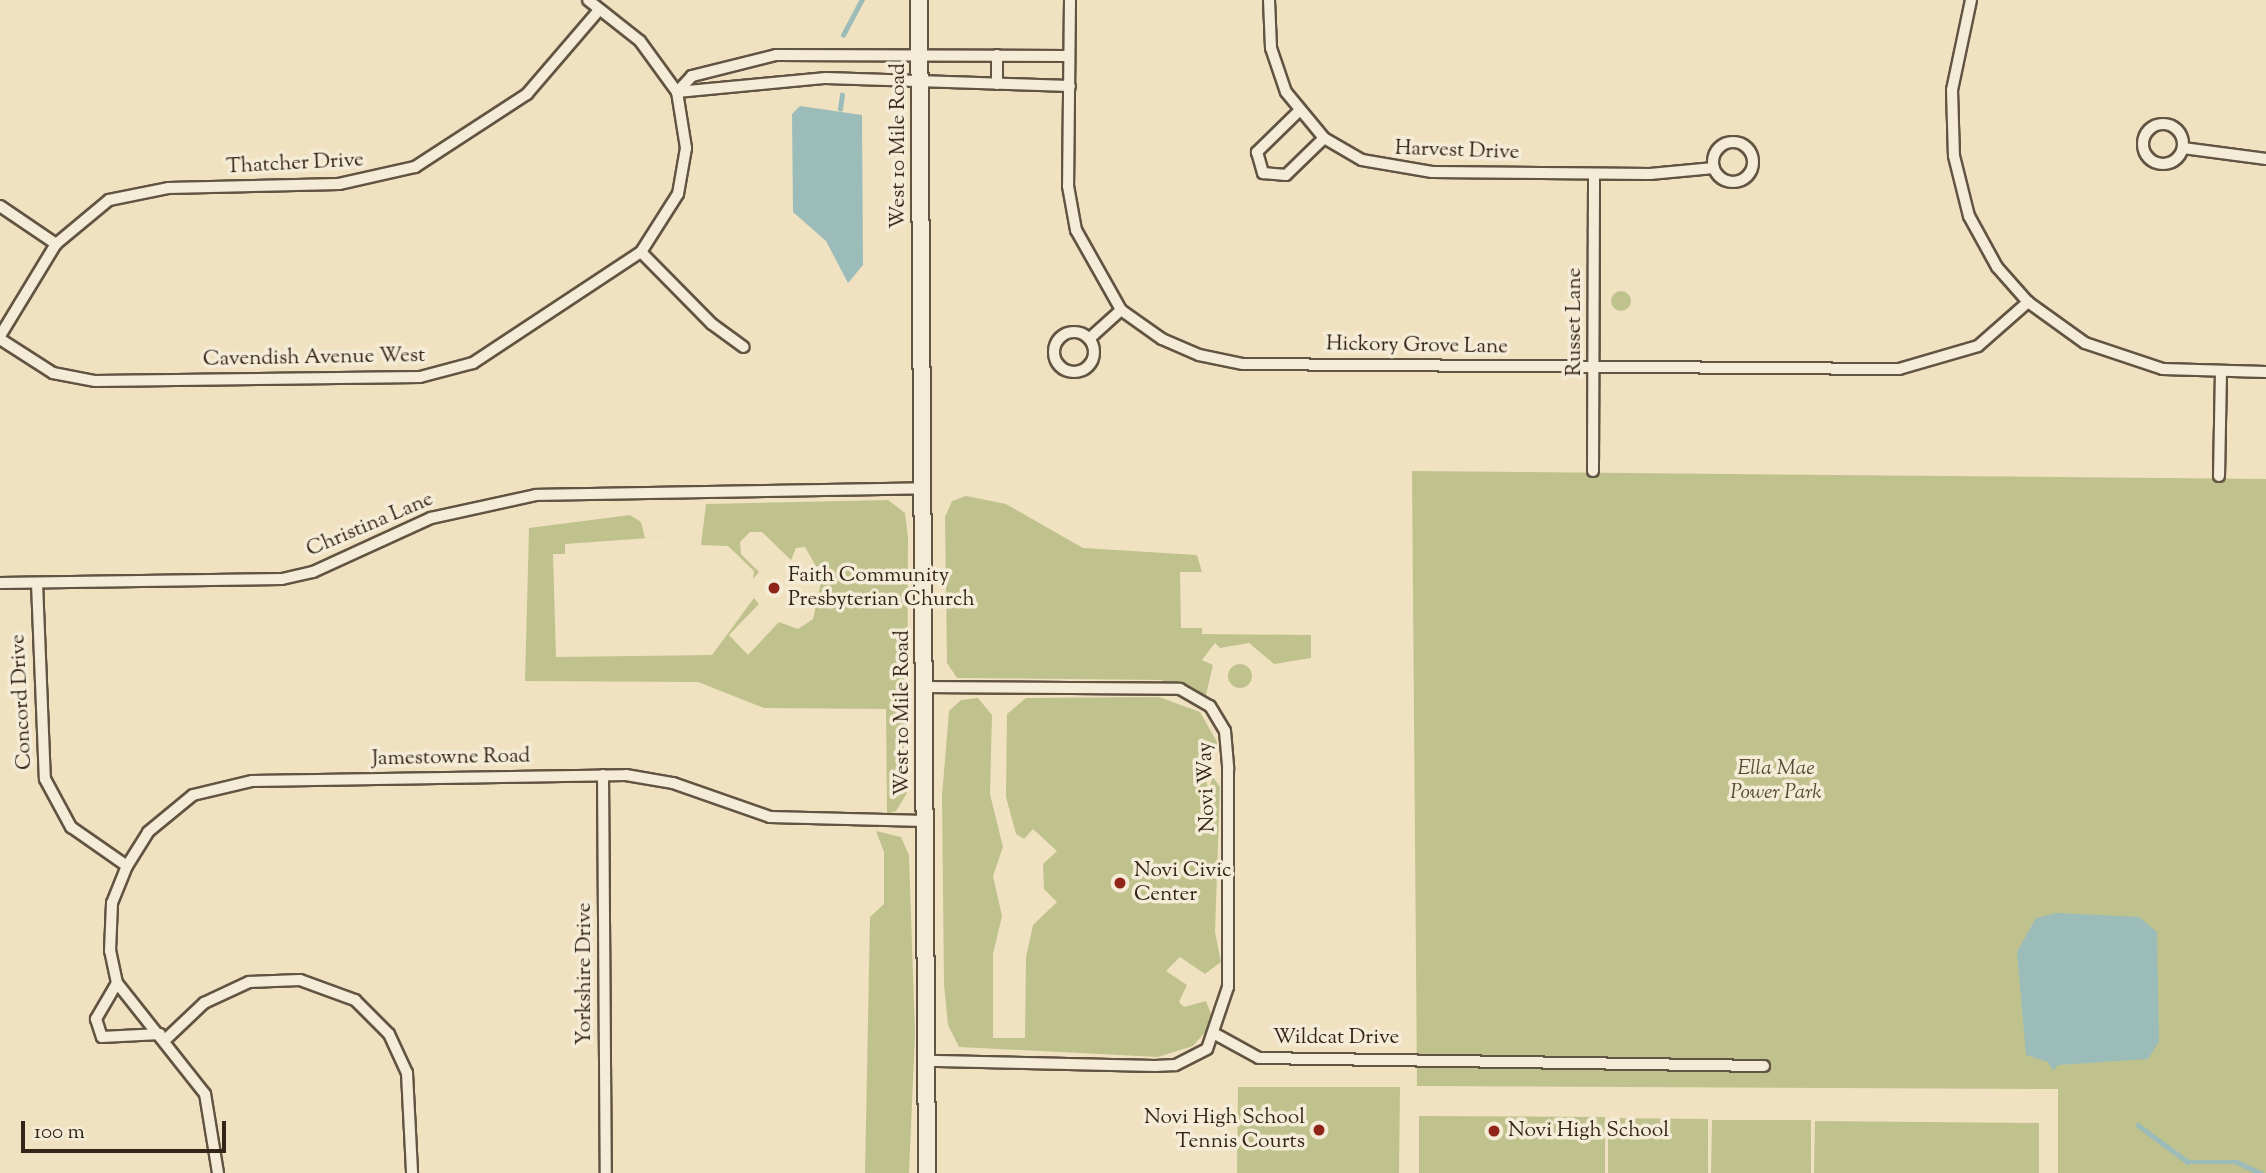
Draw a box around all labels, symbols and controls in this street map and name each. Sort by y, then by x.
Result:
street label: West 10 Mile Road [886,63,912,229]
street label: Harvest Drive [1394,136,1520,166]
street label: Thatcher Drive [225,148,365,180]
street label: Russet Lane [1562,268,1588,376]
street label: Hickory Grove Lane [1326,332,1508,360]
street label: Cavendish Avenue West [203,343,425,373]
street label: Christina Lane [303,487,437,563]
place label: Faith Community Presbyterian Church [788,563,975,613]
marker: Faith Community Presbyterian Church [766,580,782,596]
street label: West 10 Mile Road [890,630,916,796]
street label: Concord Drive [6,634,38,770]
street label: Novi Way [1193,741,1221,833]
street label: Jamestowne Road [372,744,530,772]
park label: Ella Mae Power Park [1730,756,1822,806]
place label: Novi Civic Center [1134,858,1232,908]
marker: Novi Civic Center [1112,875,1128,891]
street label: Yorkshire Drive [572,903,598,1045]
street label: Wildcat Drive [1273,1025,1399,1051]
place label: Novi High School Tennis Courts [1144,1105,1305,1155]
scale bar [24,1106,229,1150]
text: 100 m [34,1118,85,1148]
place label: Novi High School [1508,1118,1669,1144]
marker: Novi High School Tennis Courts [1311,1122,1327,1138]
marker: Novi High School [1486,1123,1502,1139]

